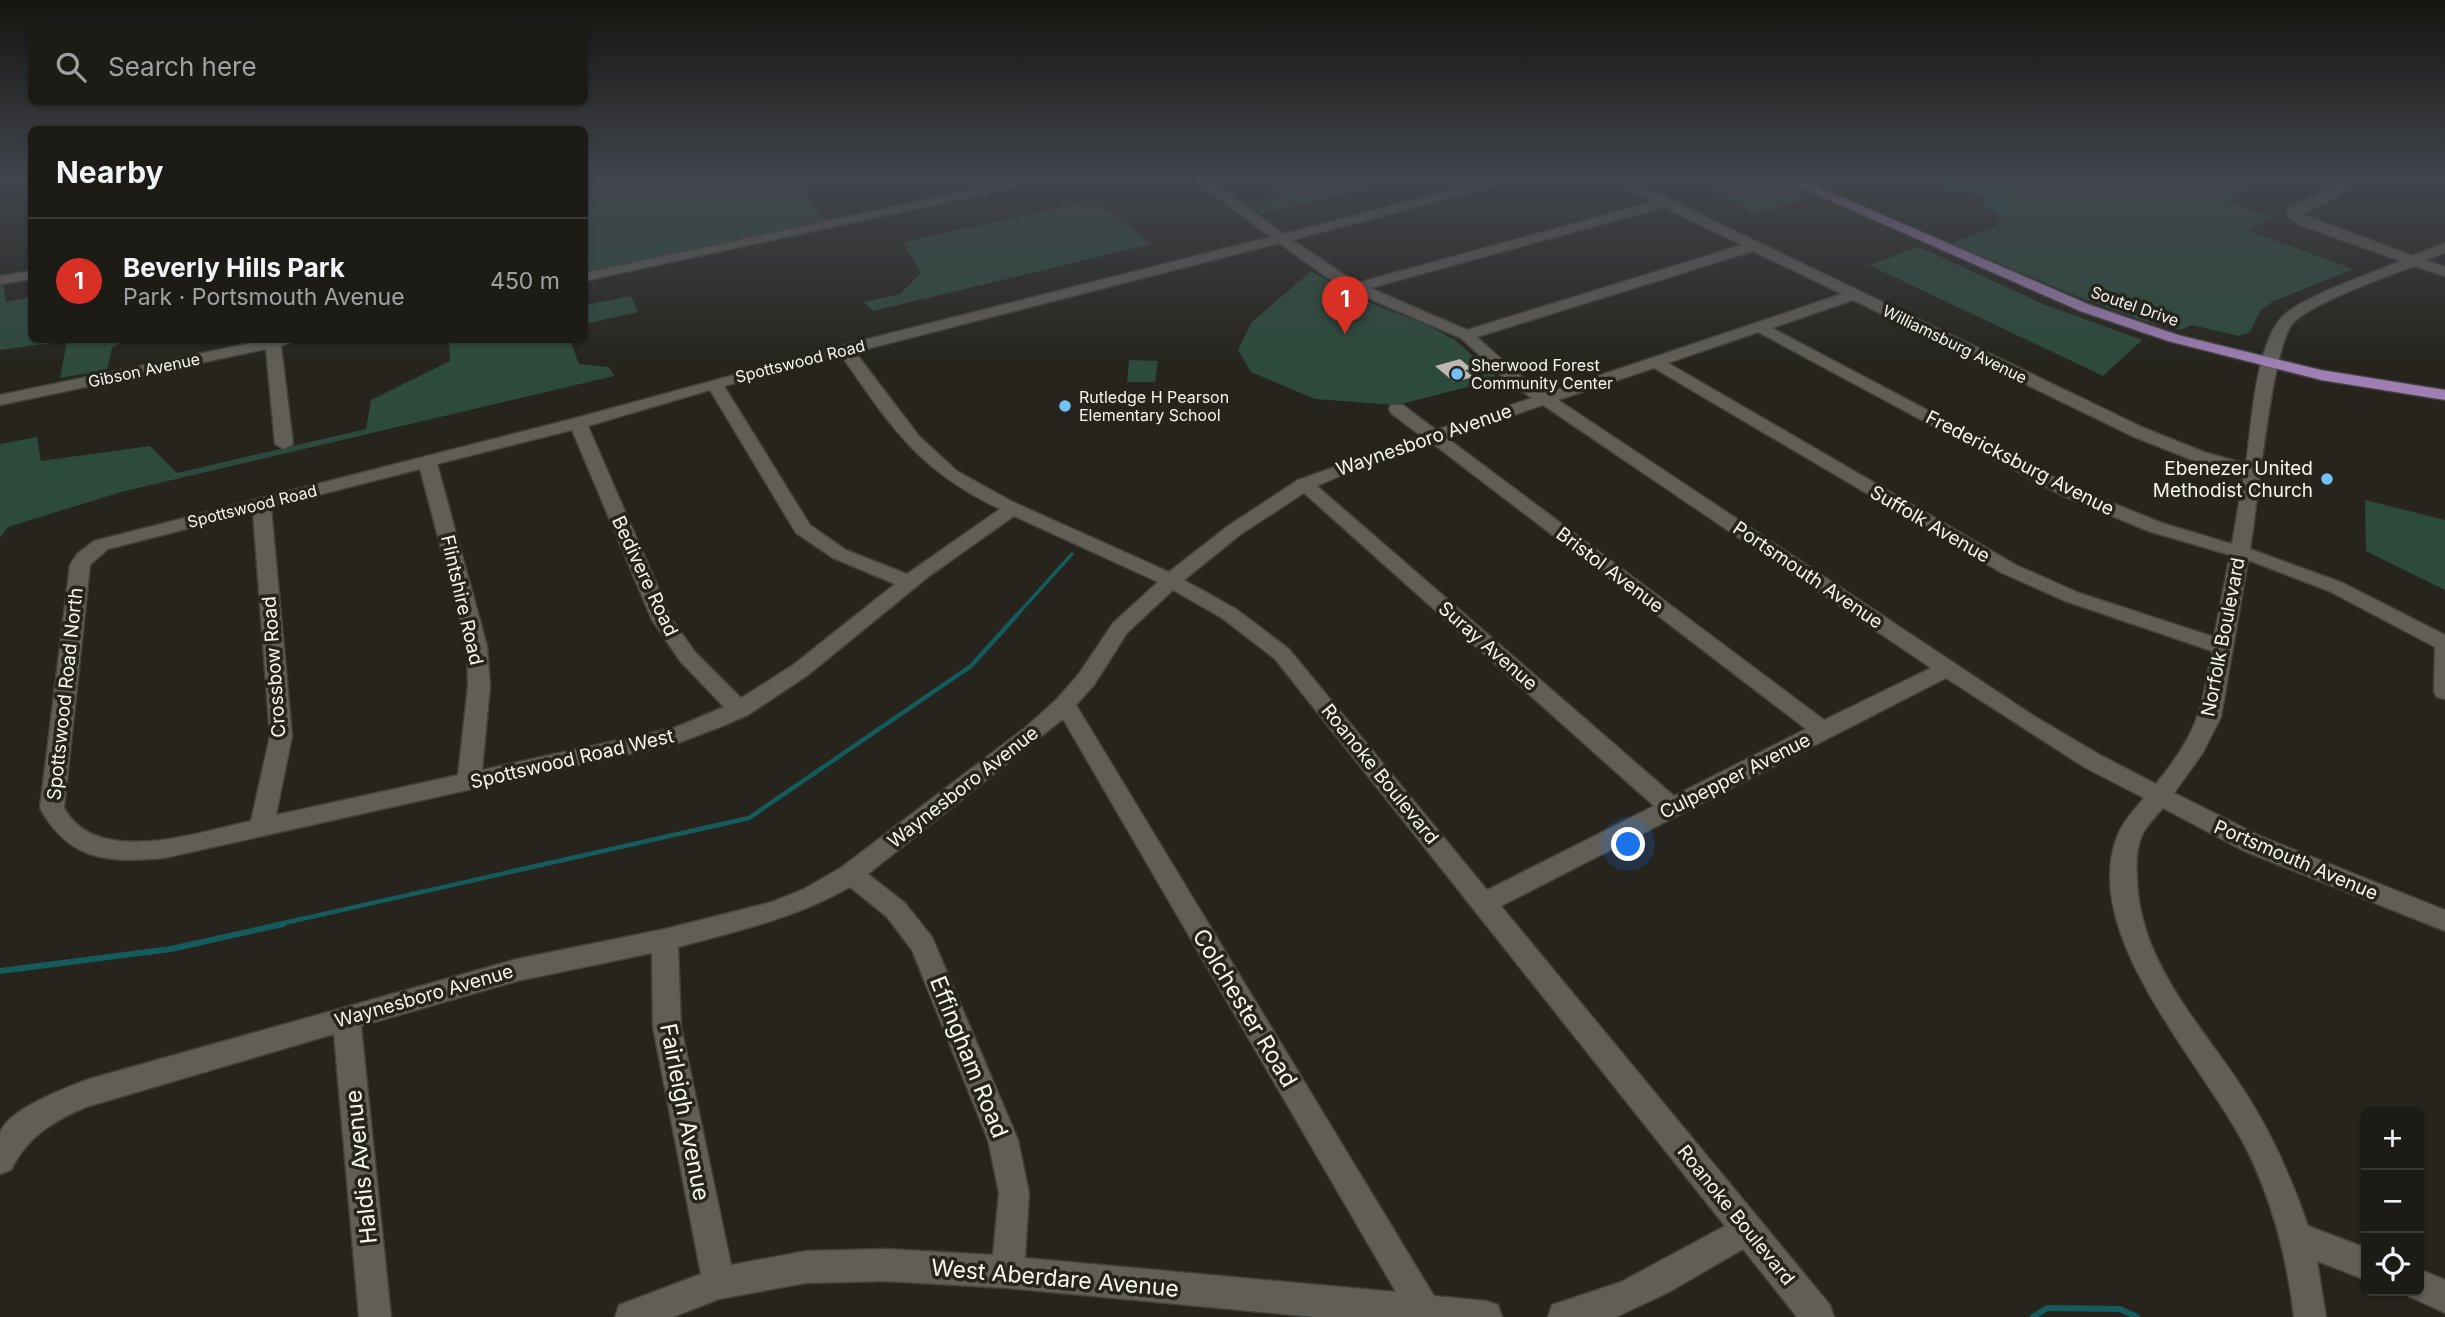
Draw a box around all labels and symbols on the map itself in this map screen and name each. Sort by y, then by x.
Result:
pin: 1 [1322,276,1368,334]
street label: Soutel Drive [2088,282,2182,330]
street label: Williamsburg Avenue [1879,300,2031,388]
street label: Spottswood Road [733,335,867,387]
street label: Gibson Avenue [86,348,202,392]
place label: Sherwood Forest Community Center [1471,355,1613,393]
marker: Sherwood Forest Community Center [1449,366,1465,382]
place label: Rutledge H Pearson Elementary School [1079,387,1229,425]
marker: Rutledge H Pearson Elementary School [1057,398,1073,414]
street label: Waynesboro Avenue [1333,399,1515,481]
street label: Fredericksburg Avenue [1922,406,2118,520]
place label: Ebenezer United Methodist Church [2153,457,2313,502]
marker: Ebenezer United Methodist Church [2319,471,2335,487]
street label: Spottswood Road [185,480,319,532]
street label: Suffolk Avenue [1866,480,1994,568]
street label: Bedivere Road [607,512,683,640]
street label: Portsmouth Avenue [1729,516,1887,634]
street label: Bristol Avenue [1552,522,1668,618]
street label: Flintshire Road [436,533,488,667]
street label: Norfolk Boulevard [2196,556,2250,718]
street label: Spottswood Road North [42,586,88,802]
street label: Crossbow Road [258,596,290,738]
street label: Suray Avenue [1434,597,1542,695]
street label: Roanoke Boulevard [1317,699,1443,849]
street label: Waynesboro Avenue [883,721,1043,853]
street label: Spottswood Road West [468,724,676,794]
street label: Culpepper Avenue [1656,728,1814,824]
street label: Portsmouth Avenue [2211,815,2381,905]
your location [1611,827,1645,861]
street label: Colchester Road [1187,924,1303,1092]
street label: Waynesboro Avenue [332,960,516,1032]
street label: Effingham Road [924,972,1014,1142]
street label: Fairleigh Avenue [654,1021,716,1203]
street label: Haldis Avenue [339,1089,383,1245]
street label: Roanoke Boulevard [1673,1140,1799,1290]
street label: West Aberdare Avenue [930,1253,1180,1303]

